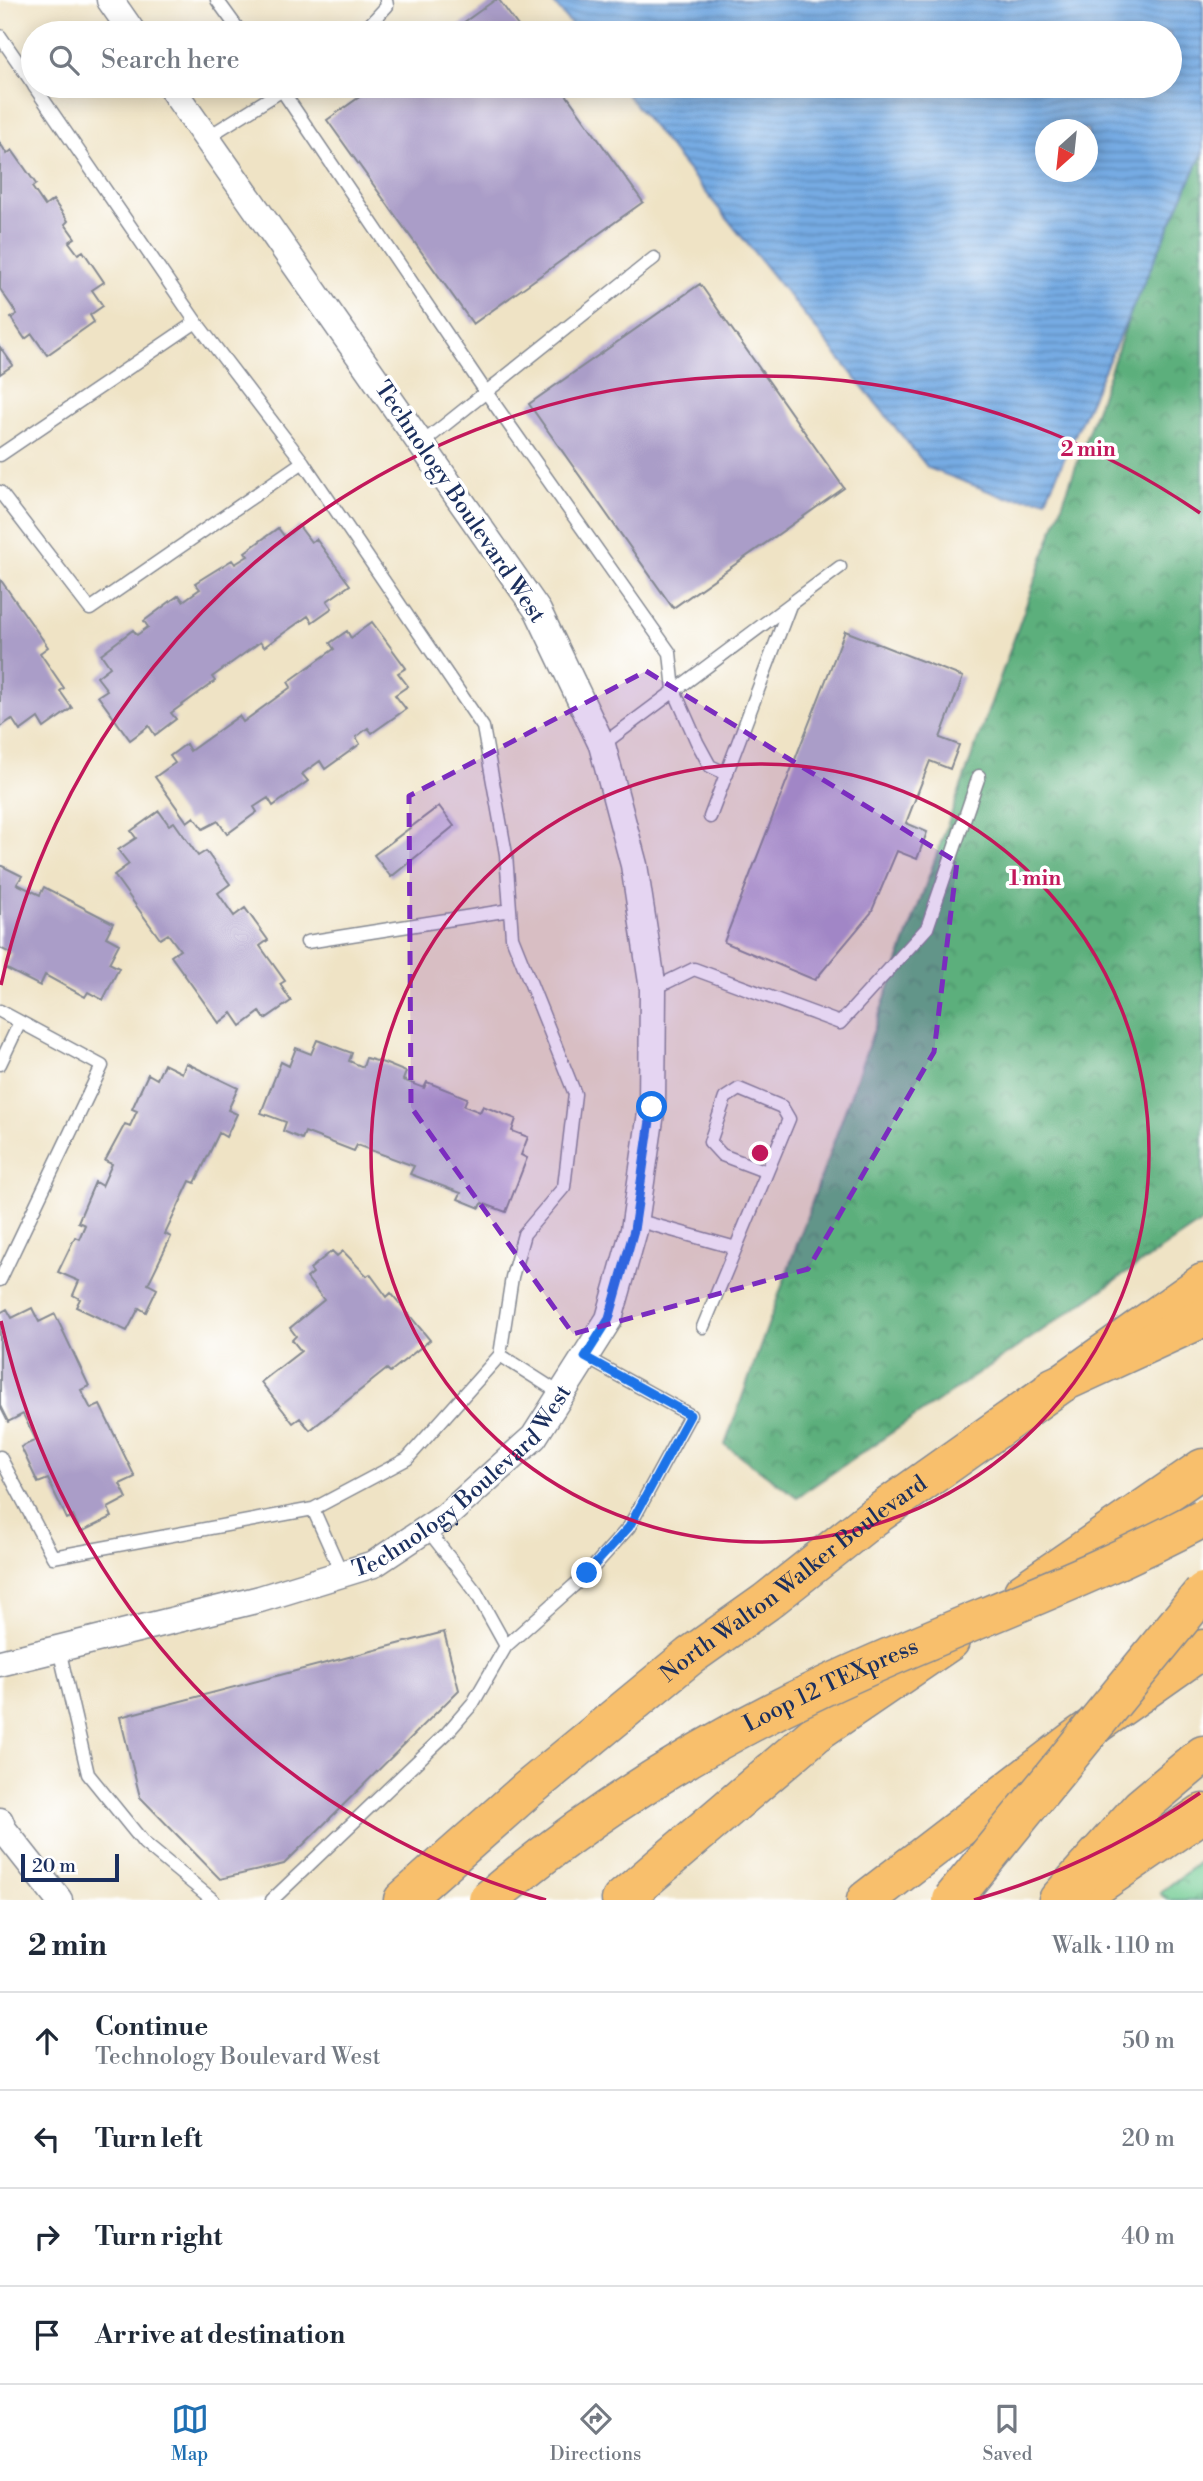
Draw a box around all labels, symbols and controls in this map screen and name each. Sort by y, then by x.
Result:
search box [21,21,1182,98]
icon: search [45,41,83,79]
text: Search here [101,44,240,76]
north arrow [1035,119,1098,182]
street label: Technology Boulevard West [369,376,551,628]
text: 2 min [1060,437,1116,463]
text: 1 min [1009,866,1061,892]
route start [636,1091,667,1122]
centre of rings [748,1141,772,1165]
street label: Technology Boulevard West [349,1380,578,1584]
street label: North Walton Walker Boulevard [655,1469,932,1689]
route end [571,1557,602,1588]
street label: Loop 12 TEXpress [739,1632,922,1738]
scale bar [21,1851,119,1883]
text: 20 m [32,1854,76,1878]
text: 2 min [28,1927,107,1965]
text: Walk · 110 m [1052,1932,1175,1960]
text: Continue [95,2011,208,2043]
icon: ahead [28,2022,66,2060]
text: 50 m [1122,2027,1175,2055]
text: Technology Boulevard West [95,2043,381,2071]
icon: left [28,2120,66,2158]
text: Turn left [95,2123,203,2155]
text: 20 m [1122,2125,1175,2153]
icon: right [28,2218,66,2256]
text: Turn right [95,2221,223,2253]
text: 40 m [1121,2223,1175,2251]
icon: arrive [28,2316,66,2354]
text: Arrive at destination [95,2319,345,2351]
tab: Map [171,2400,209,2466]
tab: Directions [550,2400,641,2466]
tab: Saved [983,2400,1032,2466]

